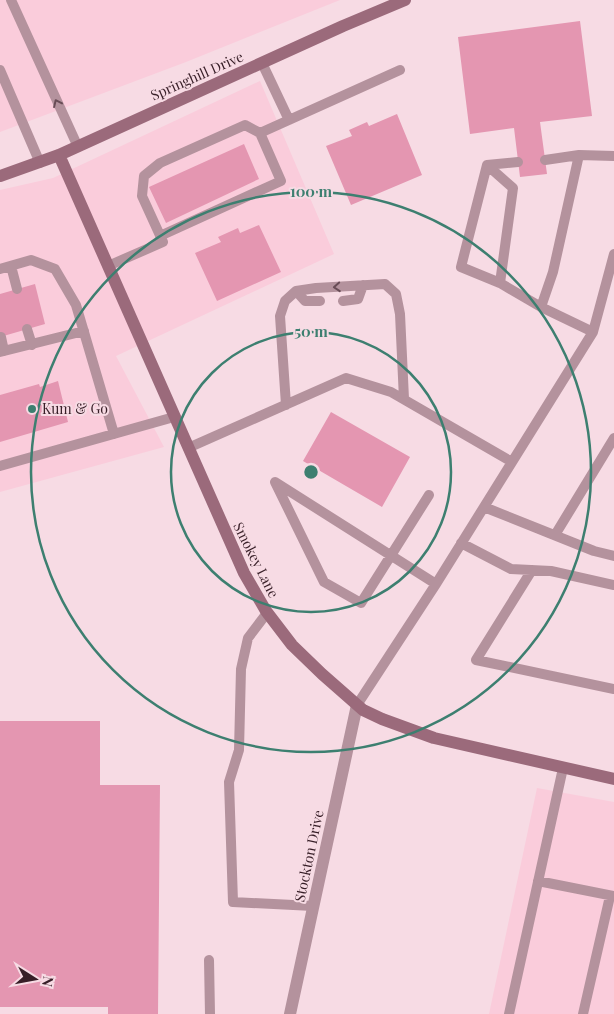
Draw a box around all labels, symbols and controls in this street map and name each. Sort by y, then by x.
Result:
street label: Springhill Drive [147,47,246,105]
one-way arrow [53,99,64,108]
text: 100 m [290,181,333,201]
one-way arrow [332,281,340,292]
text: 50 m [294,321,328,341]
place label: Kum & Go [42,399,108,418]
marker: Kum & Go [26,403,38,415]
centre of rings [302,463,320,481]
street label: Smokey Lane [229,519,284,601]
street label: Stockton Drive [290,808,328,904]
north arrow [10,954,60,1004]
text: N [38,975,59,988]

